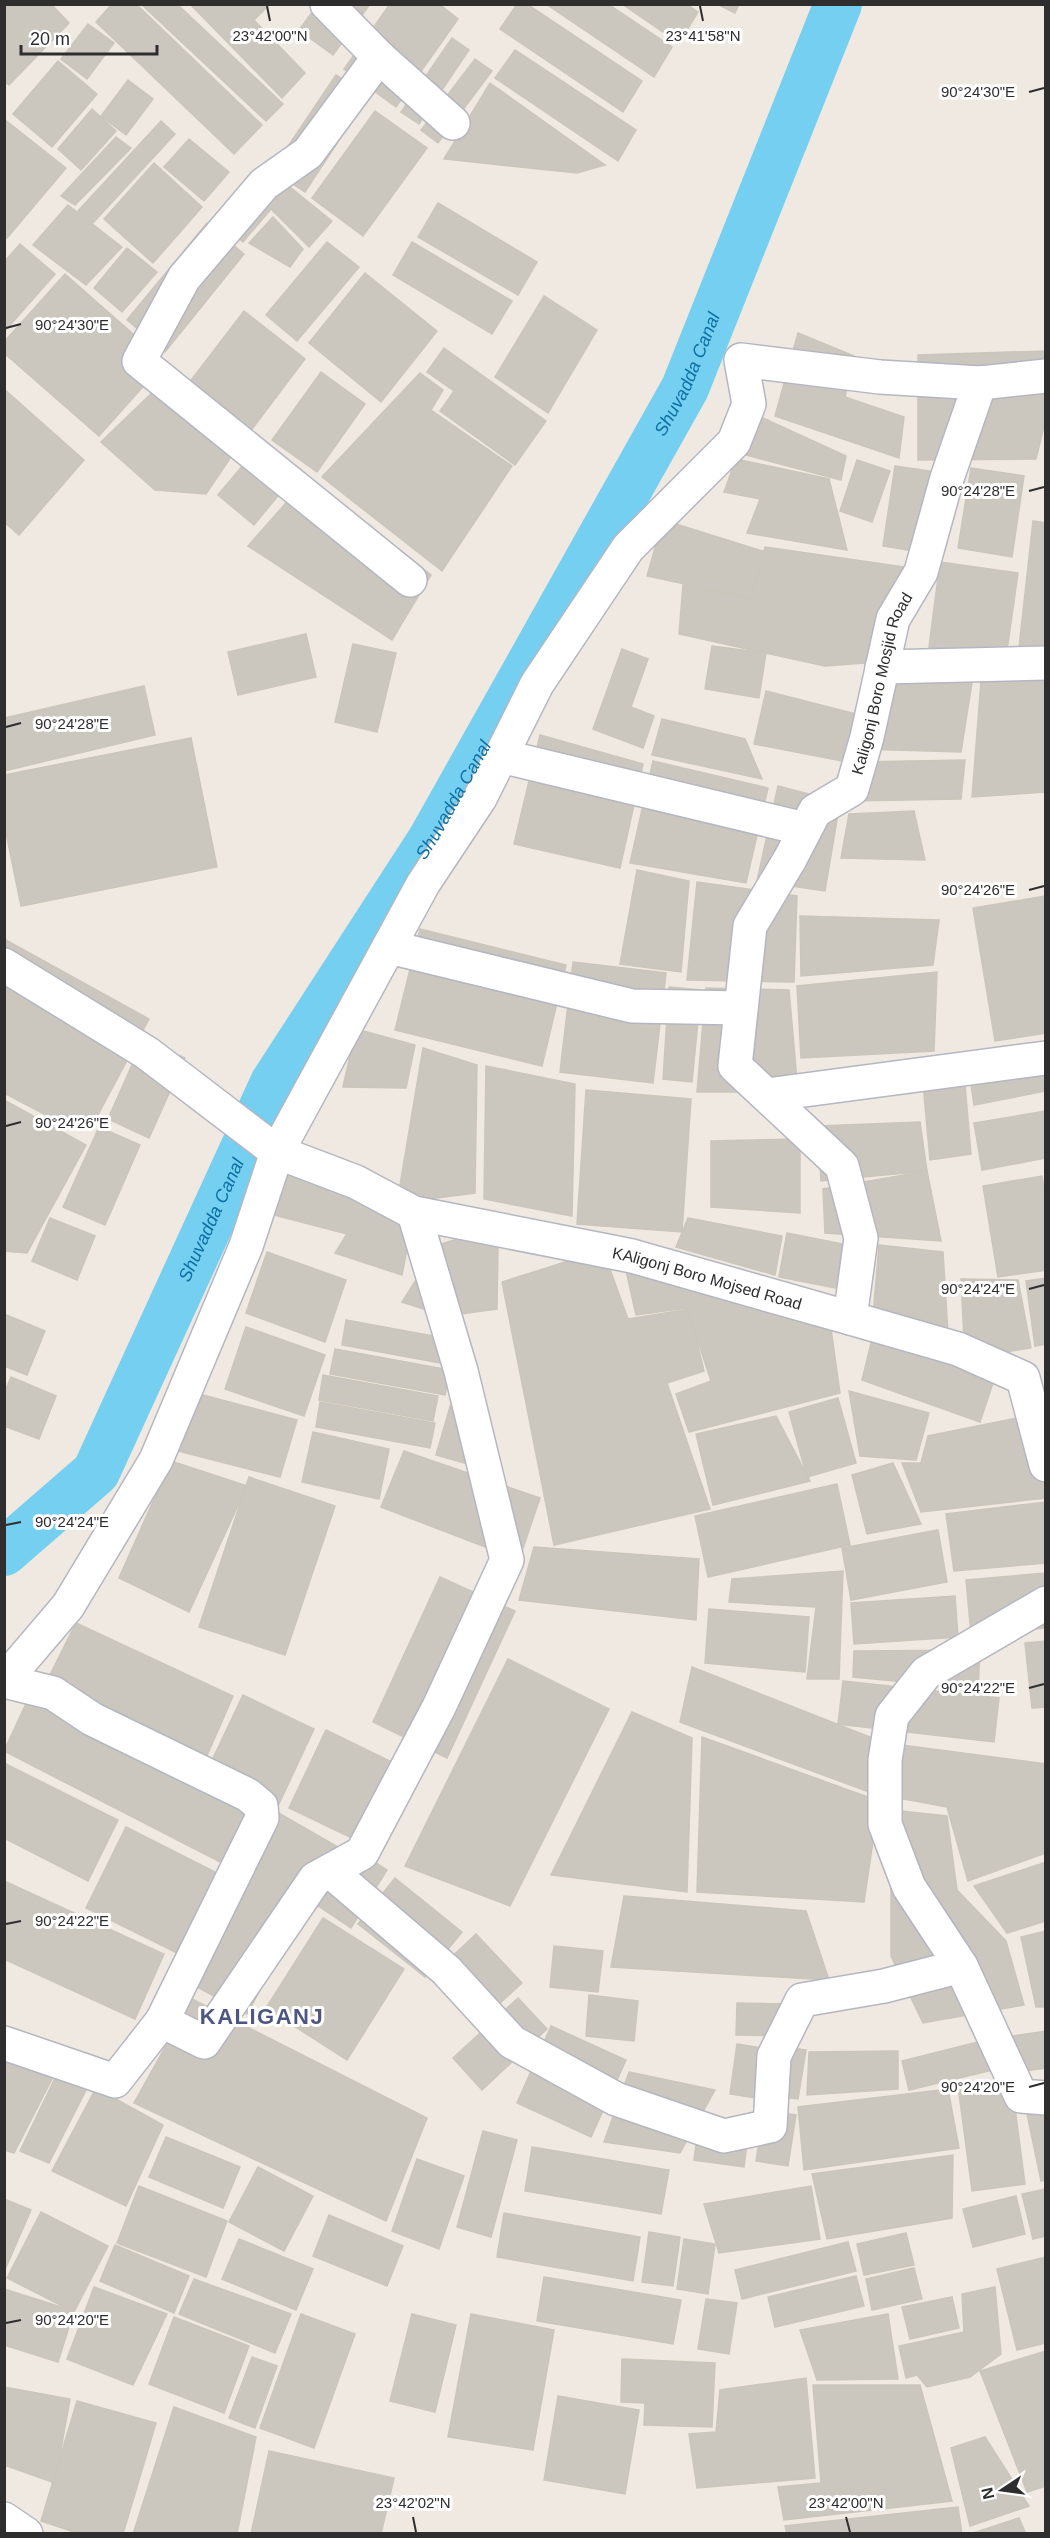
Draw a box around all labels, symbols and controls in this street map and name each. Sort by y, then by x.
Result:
scale bar [21,18,158,56]
text: 23°42'00"N [232,27,308,44]
text: 23°41'58"N [665,27,741,44]
text: 20 m [30,29,70,49]
text: 90°24'30"E [941,83,1015,100]
water label: Shuvadda Canal [650,309,724,439]
text: 90°24'30"E [35,316,109,333]
text: 90°24'28"E [941,482,1015,499]
street label: Kaligonj Boro Mosjid Road [848,589,915,776]
text: 90°24'28"E [35,715,109,732]
water label: Shuvadda Canal [412,736,496,863]
text: 90°24'26"E [941,881,1015,898]
text: 90°24'26"E [35,1114,109,1131]
water label: Shuvadda Canal [174,1154,249,1285]
street label: KAligonj Boro Mojsed Road [611,1244,804,1312]
text: 90°24'24"E [941,1280,1015,1297]
text: 90°24'24"E [35,1513,109,1530]
text: 90°24'22"E [941,1679,1015,1696]
text: 90°24'22"E [35,1912,109,1929]
district label: KALIGANJ [200,2004,324,2029]
text: 90°24'20"E [941,2078,1015,2095]
text: 90°24'20"E [35,2311,109,2328]
north arrow [972,2460,1032,2520]
text: N [978,2486,997,2501]
text: 23°42'02"N [375,2494,451,2511]
text: 23°42'00"N [808,2494,884,2511]

